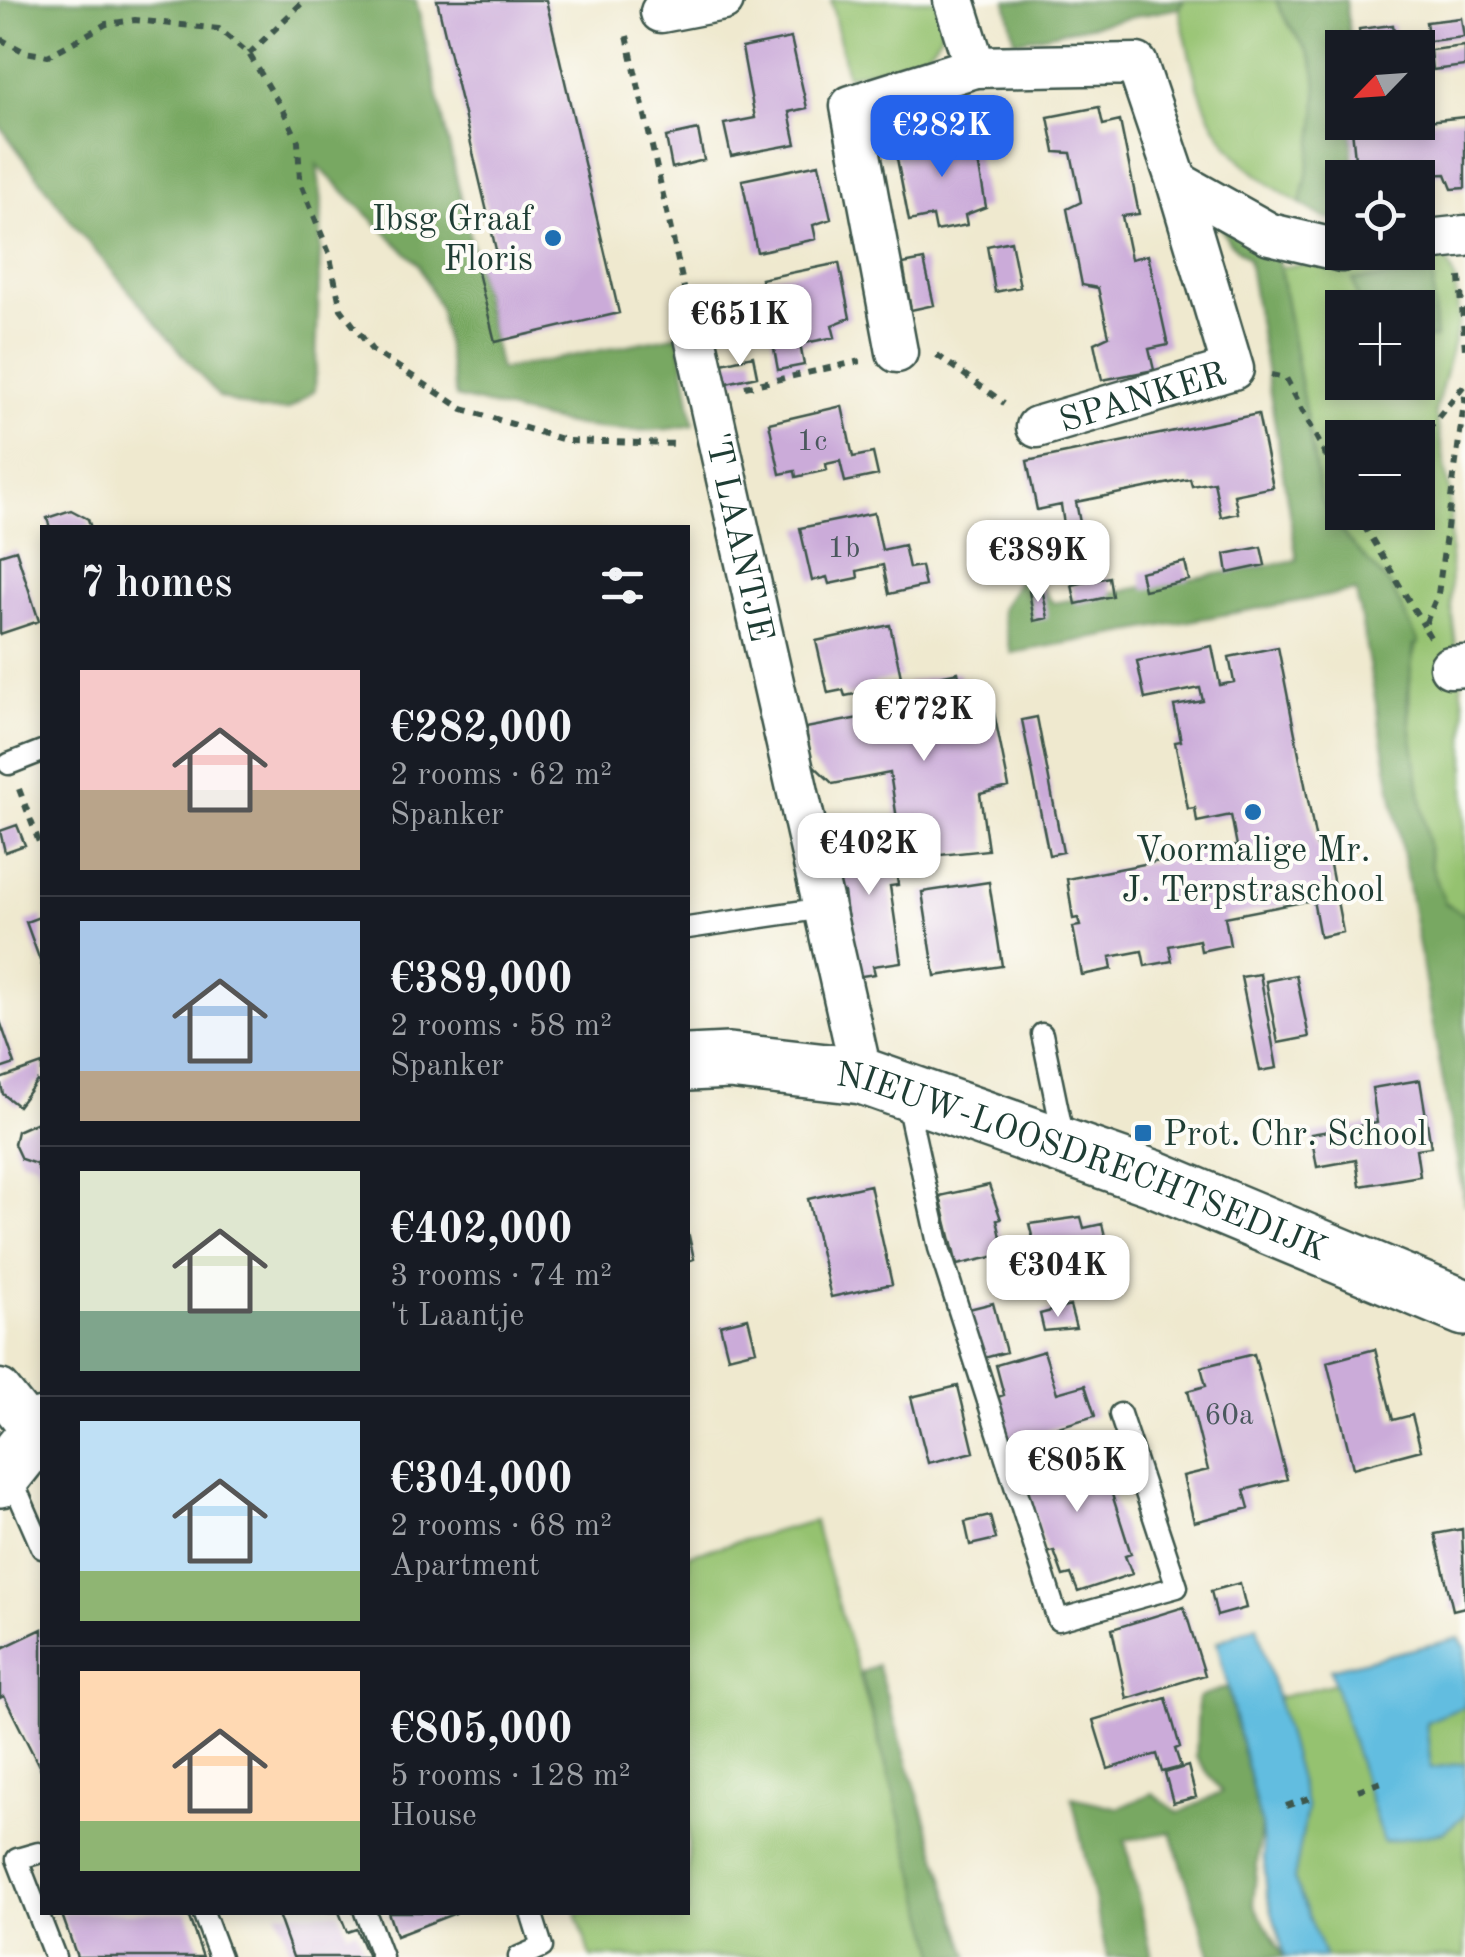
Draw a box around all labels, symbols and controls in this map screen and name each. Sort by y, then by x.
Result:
north arrow [1325,30,1435,140]
map controls [1325,30,1435,530]
pin: €282K [872,95,1012,180]
text: €282K [893,111,991,143]
button: locate [1325,160,1435,270]
place label: Ibsg Graaf Floris [372,203,534,278]
marker: Ibsg Graaf Floris [542,227,564,249]
pin: €651K [670,284,810,369]
button: + [1325,290,1435,400]
text: €651K [691,300,789,332]
street label: SPANKER [1056,357,1231,439]
button: − [1325,420,1435,530]
house number: 1c [797,427,827,457]
street label: 'T LAANTJE [697,430,778,645]
pin: €389K [968,520,1108,605]
house number: 1b [828,534,860,564]
text: €389K [989,536,1087,568]
icon: filters [595,558,650,613]
text: 7 homes [80,564,232,606]
pin: €772K [854,679,994,764]
text: €772K [875,695,973,727]
text: €282,000 [390,709,572,751]
icon: home [160,710,280,830]
text: 2 rooms · 62 m² [390,760,612,792]
text: Spanker [390,800,504,832]
marker: Voormalige Mr. J. Terpstraschool [1242,801,1264,823]
pin: €402K [799,813,939,898]
text: €402K [820,829,918,861]
place label: Voormalige Mr. J. Terpstraschool [1122,834,1384,909]
text: €389,000 [390,960,572,1002]
icon: home [160,961,280,1081]
text: 2 rooms · 58 m² [390,1011,612,1043]
text: Spanker [390,1051,504,1083]
street label: NIEUW-LOOSDRECHTSEDIJK [834,1058,1332,1269]
place label: Prot. Chr. School [1163,1118,1427,1153]
marker: Prot. Chr. School [1132,1122,1154,1144]
text: €402,000 [390,1210,572,1252]
icon: home [160,1211,280,1331]
pin: €304K [988,1235,1128,1320]
text: €304K [1009,1251,1107,1283]
text: 3 rooms · 74 m² [390,1261,612,1293]
text: 't Laantje [390,1301,524,1333]
house number: 60a [1204,1401,1254,1431]
pin: €805K [1007,1430,1147,1515]
text: €805K [1028,1446,1126,1478]
text: €304,000 [390,1460,572,1502]
icon: home [160,1461,280,1581]
text: 2 rooms · 68 m² [390,1511,612,1543]
text: Apartment [390,1551,540,1583]
text: €805,000 [390,1710,572,1752]
icon: home [160,1711,280,1831]
text: 5 rooms · 128 m² [390,1761,631,1793]
text: House [390,1801,477,1833]

